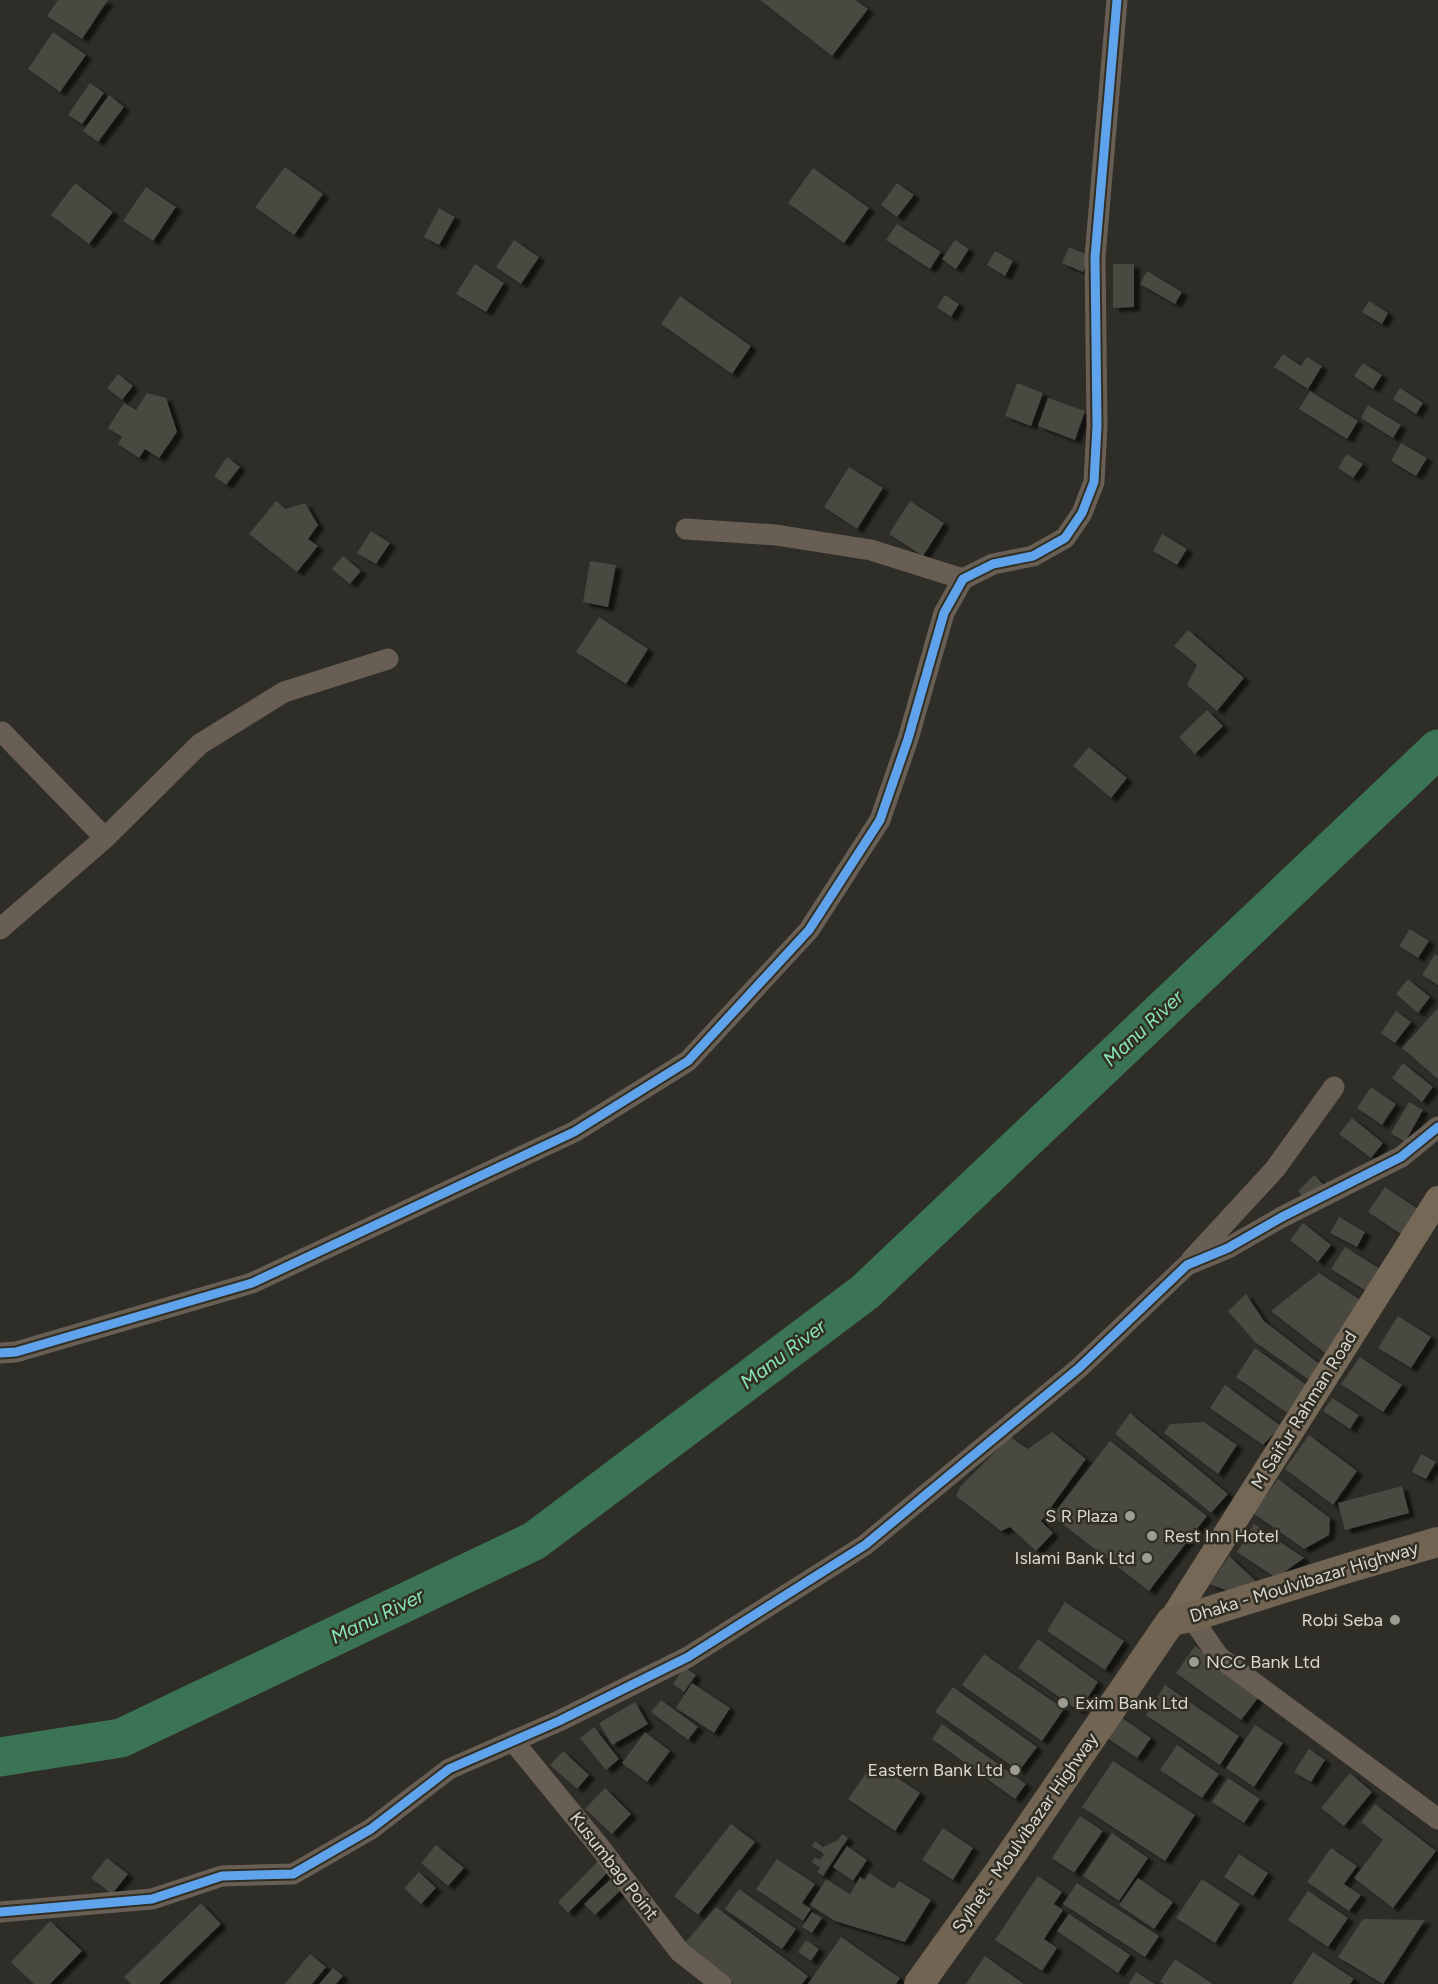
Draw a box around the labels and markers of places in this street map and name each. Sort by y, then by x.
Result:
place label: S R Plaza [1045,1505,1118,1527]
marker: S R Plaza [1123,1509,1137,1523]
place label: Rest Inn Hotel [1164,1525,1279,1547]
marker: Rest Inn Hotel [1145,1529,1159,1543]
place label: Islami Bank Ltd [1015,1547,1135,1569]
marker: Islami Bank Ltd [1140,1551,1154,1565]
place label: Robi Seba [1302,1609,1383,1631]
marker: Robi Seba [1388,1613,1402,1627]
place label: NCC Bank Ltd [1206,1651,1320,1673]
marker: NCC Bank Ltd [1187,1655,1201,1669]
place label: Exim Bank Ltd [1075,1692,1188,1714]
marker: Exim Bank Ltd [1056,1696,1070,1710]
place label: Eastern Bank Ltd [868,1759,1003,1781]
marker: Eastern Bank Ltd [1008,1763,1022,1777]

